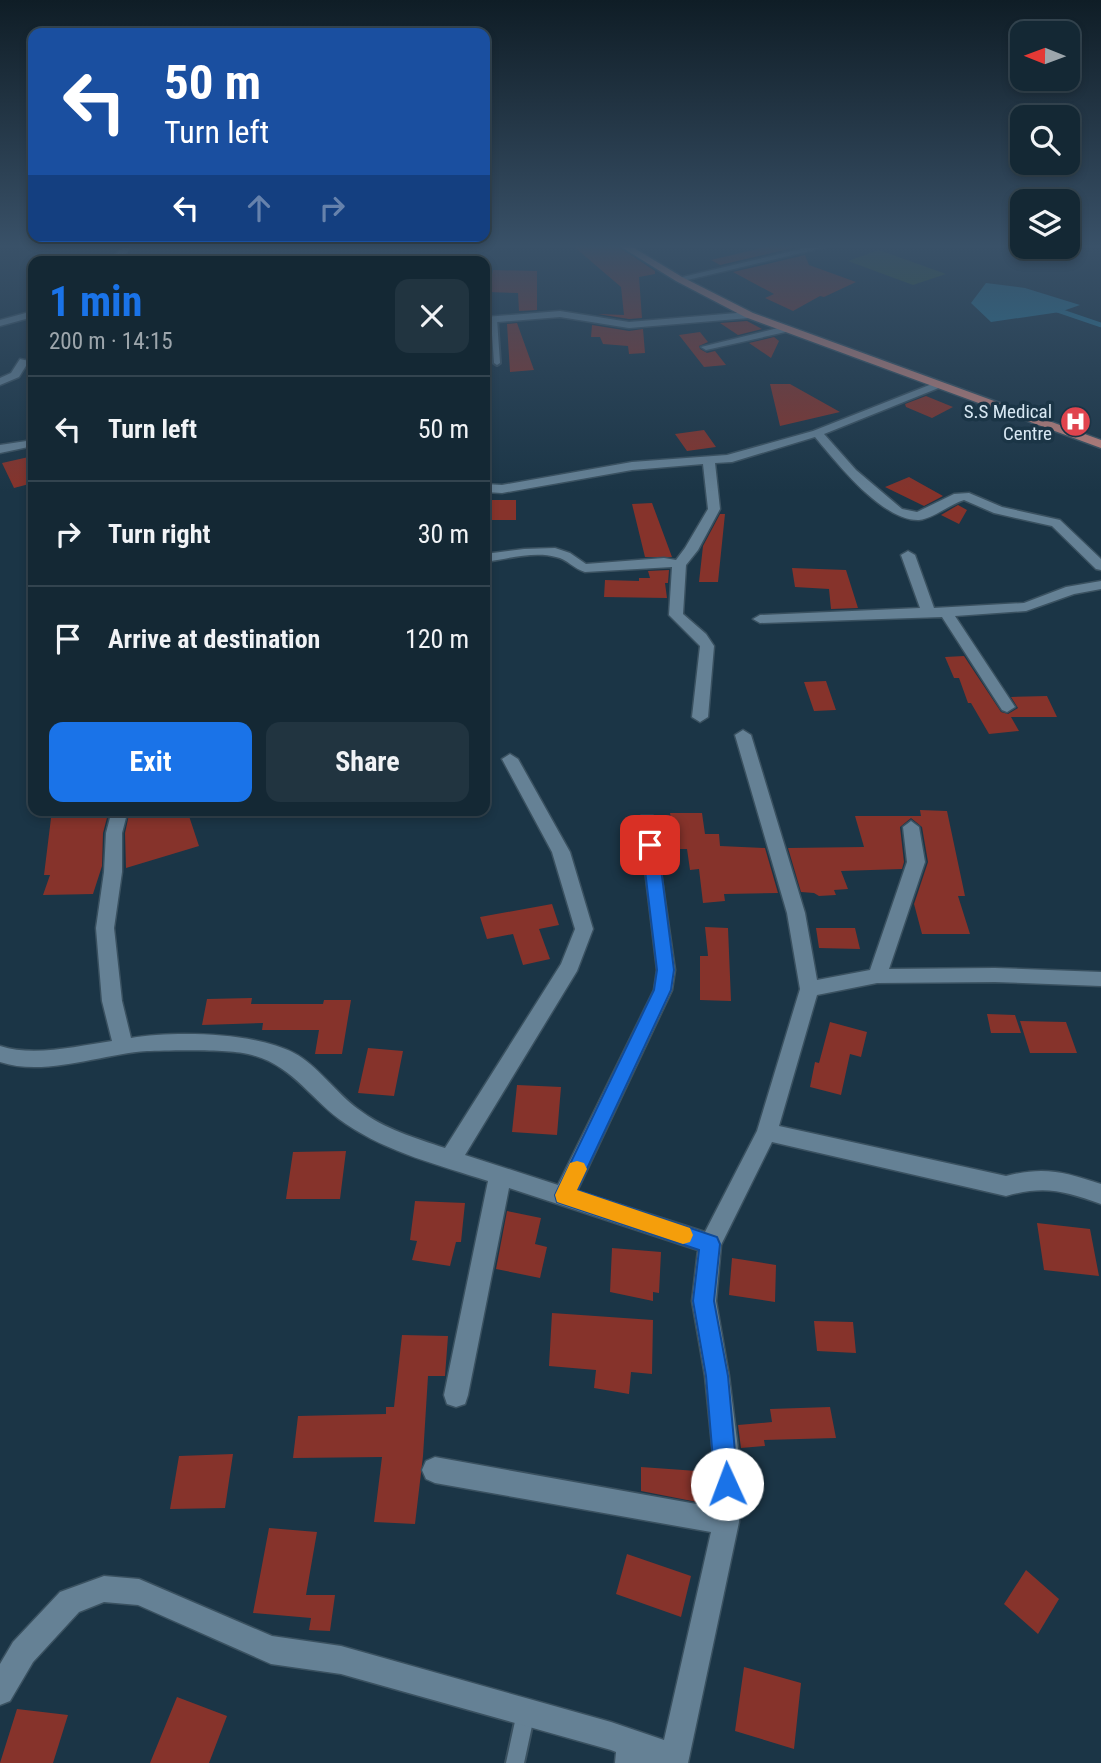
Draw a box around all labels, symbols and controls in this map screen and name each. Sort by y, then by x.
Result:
north arrow [1010,21,1080,91]
map controls [1010,21,1080,259]
text: 50 m [164,54,261,111]
icon: left [49,56,140,147]
button: search [1010,105,1080,175]
text: Turn left [164,113,269,151]
icon: left [167,189,205,227]
icon: ahead [240,189,278,227]
icon: right [313,189,351,227]
button: layers [1010,189,1080,259]
text: 1 min [49,277,142,326]
button: close [395,279,469,353]
text: 200 m · 14:15 [49,328,173,355]
place label: S.S Medical Centre [964,400,1052,445]
hospital icon: S.S Medical Centre [1058,405,1092,439]
icon: left [49,410,87,448]
text: Turn left [108,414,197,444]
text: 50 m [418,414,469,444]
icon: right [49,515,87,553]
text: Turn right [108,519,210,549]
text: 30 m [418,519,469,549]
icon: arrive [49,620,87,658]
text: Arrive at destination [108,624,320,654]
text: 120 m [405,624,469,654]
button: Exit [49,722,252,802]
button: Share [266,722,469,802]
pin [620,815,680,875]
icon: arrive [631,826,669,864]
position arrow [690,1447,764,1521]

